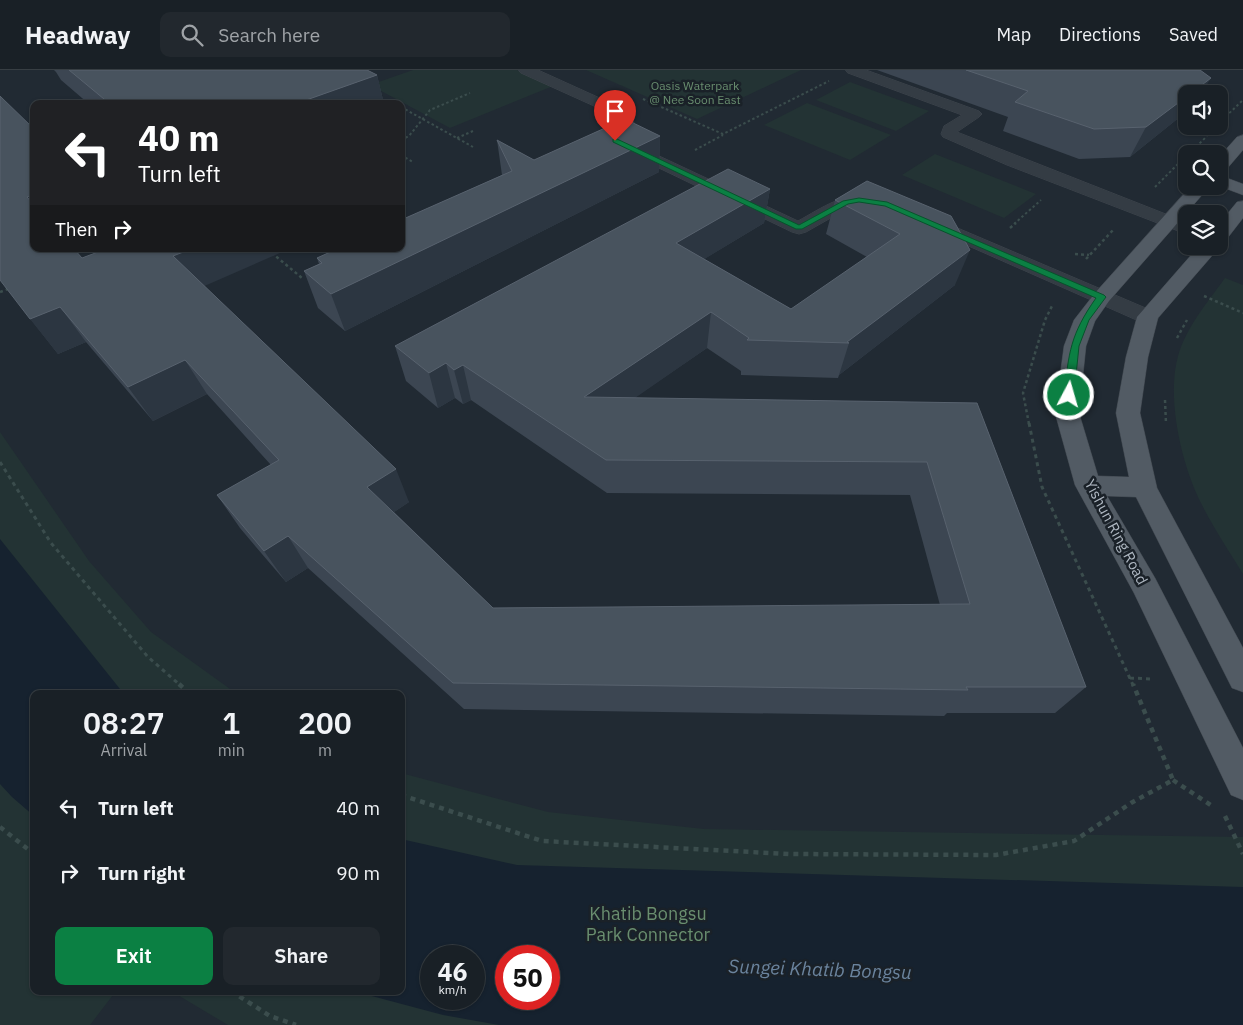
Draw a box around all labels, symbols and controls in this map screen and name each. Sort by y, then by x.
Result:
search box [160,12,510,57]
text: Headway [25,19,130,51]
icon: search [178,21,206,49]
text: Search here [218,23,320,47]
text: Map [996,23,1031,46]
text: Directions [1059,23,1141,46]
text: Saved [1169,23,1218,46]
park label: Oasis Waterpark @ Nee Soon East [649,78,741,107]
map controls [1178,85,1228,255]
button: sound [1178,85,1228,135]
pin [594,90,636,141]
icon: arrive [601,97,629,125]
text: 40 m [138,115,220,161]
icon: left [55,120,120,185]
button: search [1178,145,1228,195]
text: Turn left [138,159,221,188]
button: layers [1178,205,1228,255]
icon: right [108,215,136,243]
text: Then [55,217,98,241]
position arrow [1042,368,1094,420]
street label: Yishun Ring Road [1081,476,1152,588]
text: 08:27 [83,703,165,742]
text: 1 [222,703,240,742]
text: 200 [298,703,352,742]
text: Arrival [101,740,147,760]
text: min [218,740,245,760]
text: m [318,740,332,760]
icon: left [55,794,83,822]
text: Turn left [98,796,174,820]
text: 40 m [336,796,380,820]
icon: right [55,859,83,887]
text: Turn right [98,861,185,885]
text: 90 m [336,861,380,885]
park label: Khatib Bongsu Park Connector [586,902,711,946]
button: Exit [55,927,213,985]
button: Share [223,927,380,985]
speed limit sign: 50 [495,945,560,1010]
water label: Sungei Khatib Bongsu [728,954,912,984]
text: 46 [437,955,468,988]
text: km/h [438,982,467,997]

